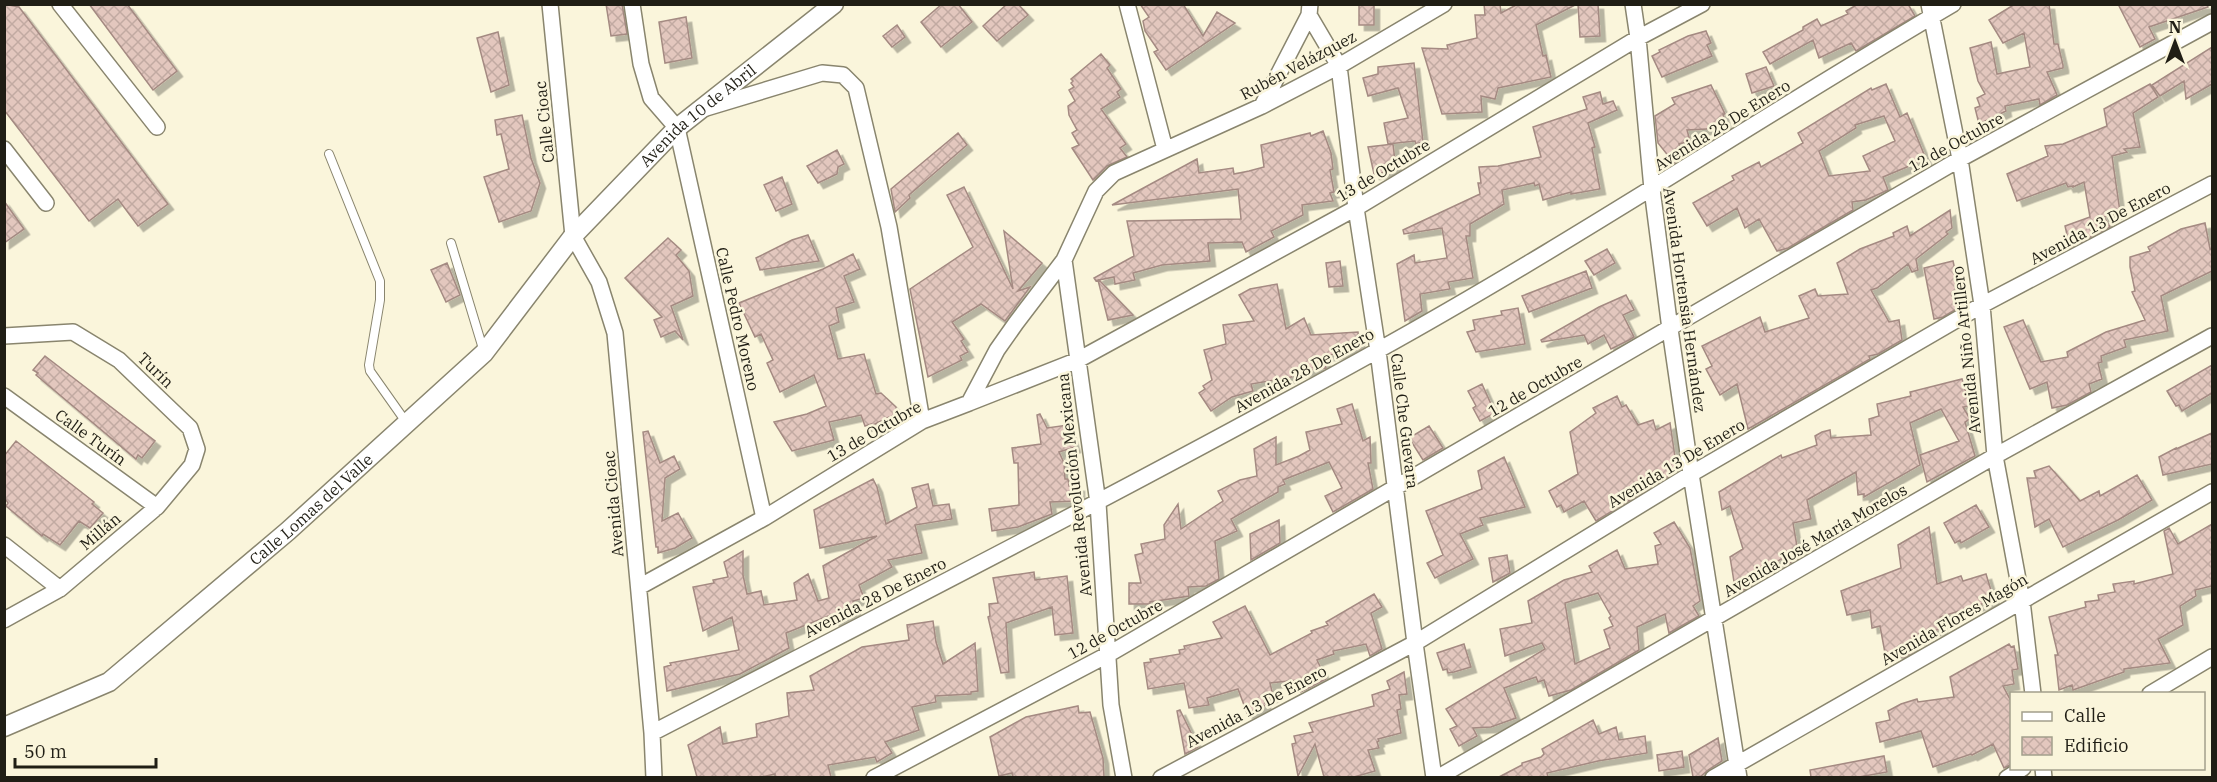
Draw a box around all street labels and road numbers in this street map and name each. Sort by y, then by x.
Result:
street label: Rubén Velázquez [1236,26,1360,104]
street label: Avenida 10 de Abril [635,60,760,171]
street label: Avenida 28 De Enero [1650,75,1794,175]
street label: Calle Cioac [530,80,558,164]
street label: 12 de Octubre [1905,108,2007,176]
street label: 13 de Octubre [1333,134,1433,206]
street label: Avenida 13 De Enero [2026,177,2174,269]
street label: Avenida Hortensia Hernández [1659,186,1711,414]
street label: Calle Pedro Moreno [712,245,764,393]
street label: Avenida Niño Artillero [1947,265,1985,435]
street label: Avenida 28 De Enero [1231,323,1377,417]
street label: Turín [134,348,178,392]
street label: 12 de Octubre [1484,351,1586,421]
street label: Calle Che Guevara [1387,352,1423,490]
street label: Avenida Revolución Mexicana [1052,372,1096,598]
street label: 13 de Octubre [823,396,925,466]
street label: Calle Turín [51,404,131,470]
street label: Avenida 13 De Enero [1604,414,1748,512]
street label: Calle Lomas del Valle [245,449,377,569]
street label: Avenida Cioac [598,450,628,558]
street label: Avenida José María Morelos [1720,479,1910,601]
street label: Millán [75,508,125,554]
street label: Avenida 28 De Enero [801,553,949,641]
street label: Avenida Flores Magón [1877,569,2031,669]
street label: 12 de Octubre [1064,595,1166,663]
street label: Avenida 13 De Enero [1182,660,1330,752]

